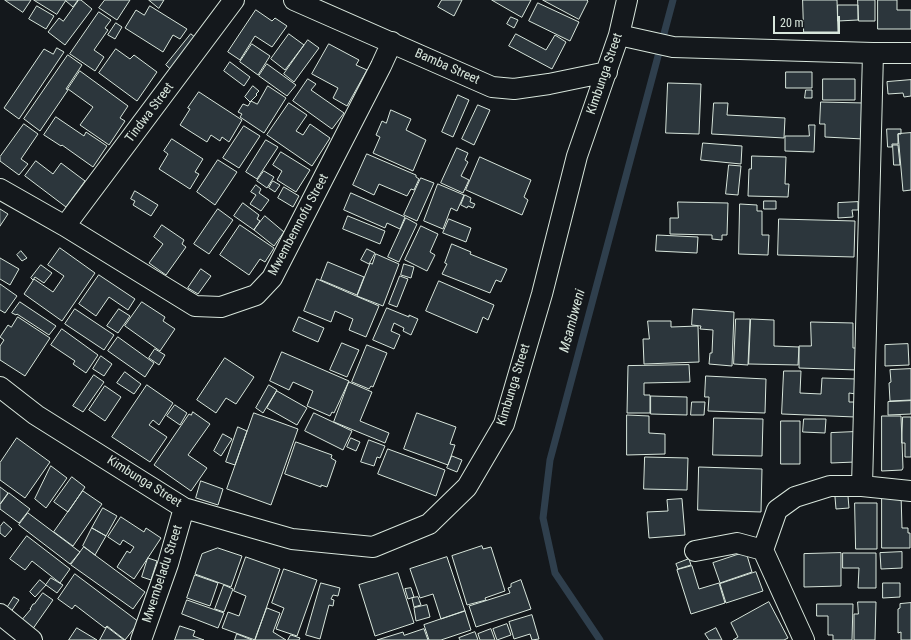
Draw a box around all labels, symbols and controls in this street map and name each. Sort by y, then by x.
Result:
scale bar [775,8,842,34]
text: 20 m [780,16,804,30]
street label: Kimbunga Street [584,31,626,117]
street label: Bamba Street [412,46,482,88]
street label: Tindwa Street [123,80,177,146]
street label: Mwembemnofu Street [266,171,332,279]
water label: Msambweni [557,288,589,354]
street label: Kimbunga Street [494,342,534,428]
street label: Kimbunga Street [104,453,184,511]
street label: Mwembeladu Street [140,523,186,625]

